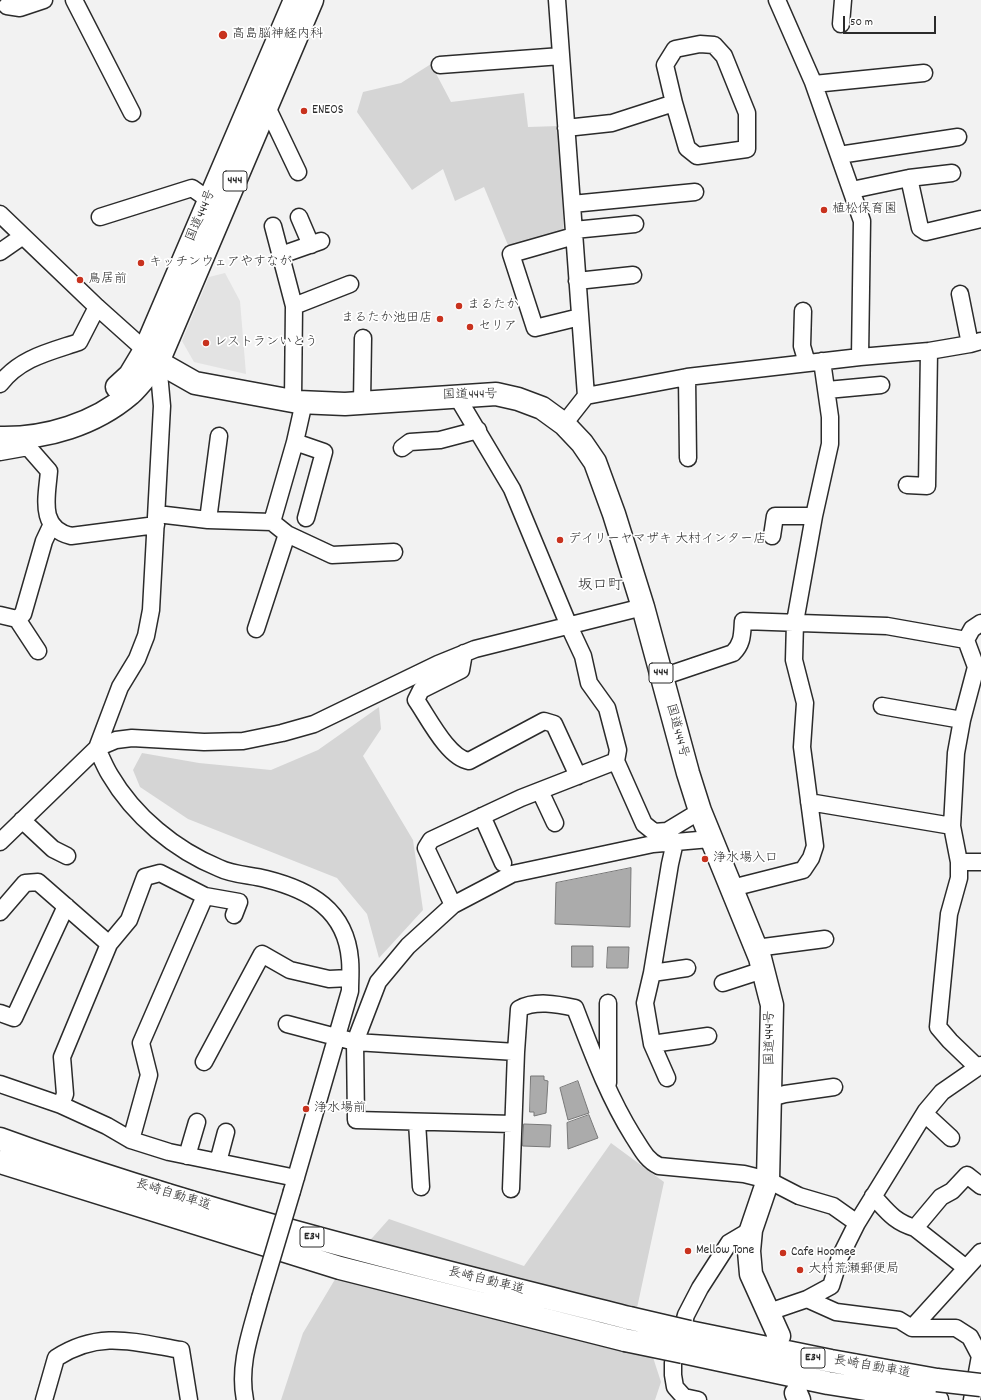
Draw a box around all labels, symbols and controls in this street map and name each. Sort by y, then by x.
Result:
scale bar [845,8,938,34]
text: 50 m [850,14,873,31]
place label: 高島脳神経内科 [232,27,323,43]
marker: 高島脳神経内科 [217,29,229,41]
place label: ENEOS [312,103,343,119]
marker: ENEOS [299,106,309,116]
road number: 444 [223,171,247,191]
street label: 国道444号 [184,188,220,244]
place label: 植松保育園 [832,202,897,218]
marker: 植松保育園 [819,205,829,215]
place label: キッチンウェアやすなが [149,255,292,271]
marker: キッチンウェアやすなが [136,258,146,268]
place label: 鳥居前 [88,272,127,288]
marker: 鳥居前 [75,275,85,285]
place label: まるたか [467,298,519,314]
marker: まるたか [454,301,464,311]
place label: まるたか池田店 [341,311,432,327]
marker: まるたか池田店 [435,314,445,324]
place label: セリア [478,319,517,335]
marker: セリア [465,322,475,332]
place label: レストランいとう [214,335,318,351]
marker: レストランいとう [201,338,211,348]
street label: 国道444号 [442,388,498,404]
place label: デイリーヤマザキ 大村インター店 [568,532,766,548]
marker: デイリーヤマザキ 大村インター店 [555,535,565,545]
district label: 坂口町 [578,578,622,596]
road number: 444 [649,663,673,683]
street label: 国道444号 [661,702,691,760]
place label: 浄水場入口 [713,851,778,867]
marker: 浄水場入口 [700,854,710,864]
street label: 国道444号 [763,1010,779,1066]
place label: 浄水場前 [314,1101,366,1117]
marker: 浄水場前 [301,1104,311,1114]
street label: 長崎自動車道 [133,1177,213,1215]
road number: E34 [300,1227,324,1247]
place label: Mellow Tone [696,1243,754,1259]
place label: Cafe Hoomee [791,1245,855,1261]
marker: Mellow Tone [683,1246,693,1256]
marker: Cafe Hoomee [778,1248,788,1258]
place label: 大村荒瀬郵便局 [808,1262,899,1278]
street label: 長崎自動車道 [446,1265,526,1299]
marker: 大村荒瀬郵便局 [795,1265,805,1275]
road number: E34 [801,1348,825,1368]
street label: 長崎自動車道 [832,1354,912,1382]

